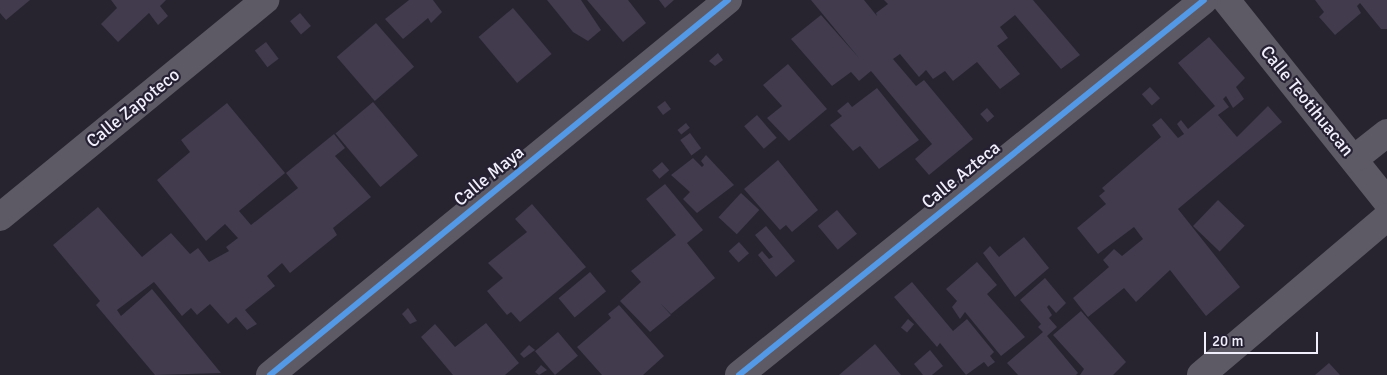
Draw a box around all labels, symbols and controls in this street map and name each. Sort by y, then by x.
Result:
street label: Calle Teotihuacan [1256,41,1358,161]
street label: Calle Zapoteco [82,64,184,152]
street label: Calle Azteca [917,137,1005,213]
street label: Calle Maya [450,141,528,211]
scale bar [1207,322,1321,354]
text: 20 m [1212,332,1243,350]

